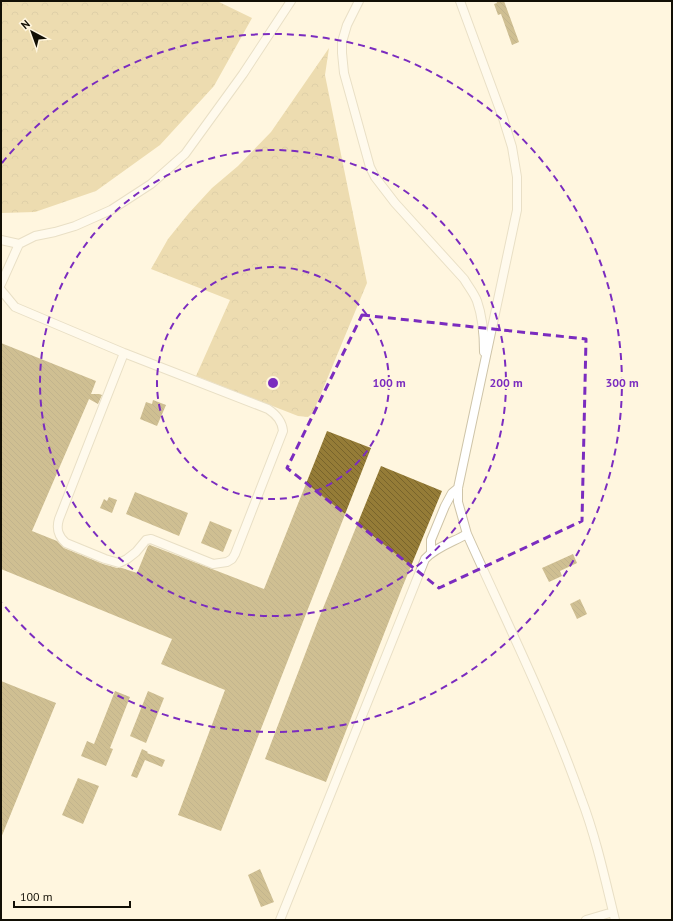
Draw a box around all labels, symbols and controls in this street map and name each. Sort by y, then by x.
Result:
north arrow [12,12,52,52]
text: N [18,17,33,32]
text: 100 m [372,375,406,390]
text: 200 m [489,375,523,390]
text: 300 m [605,375,639,390]
centre of rings [266,376,280,390]
scale bar [14,883,130,909]
text: 100 m [20,889,53,904]

